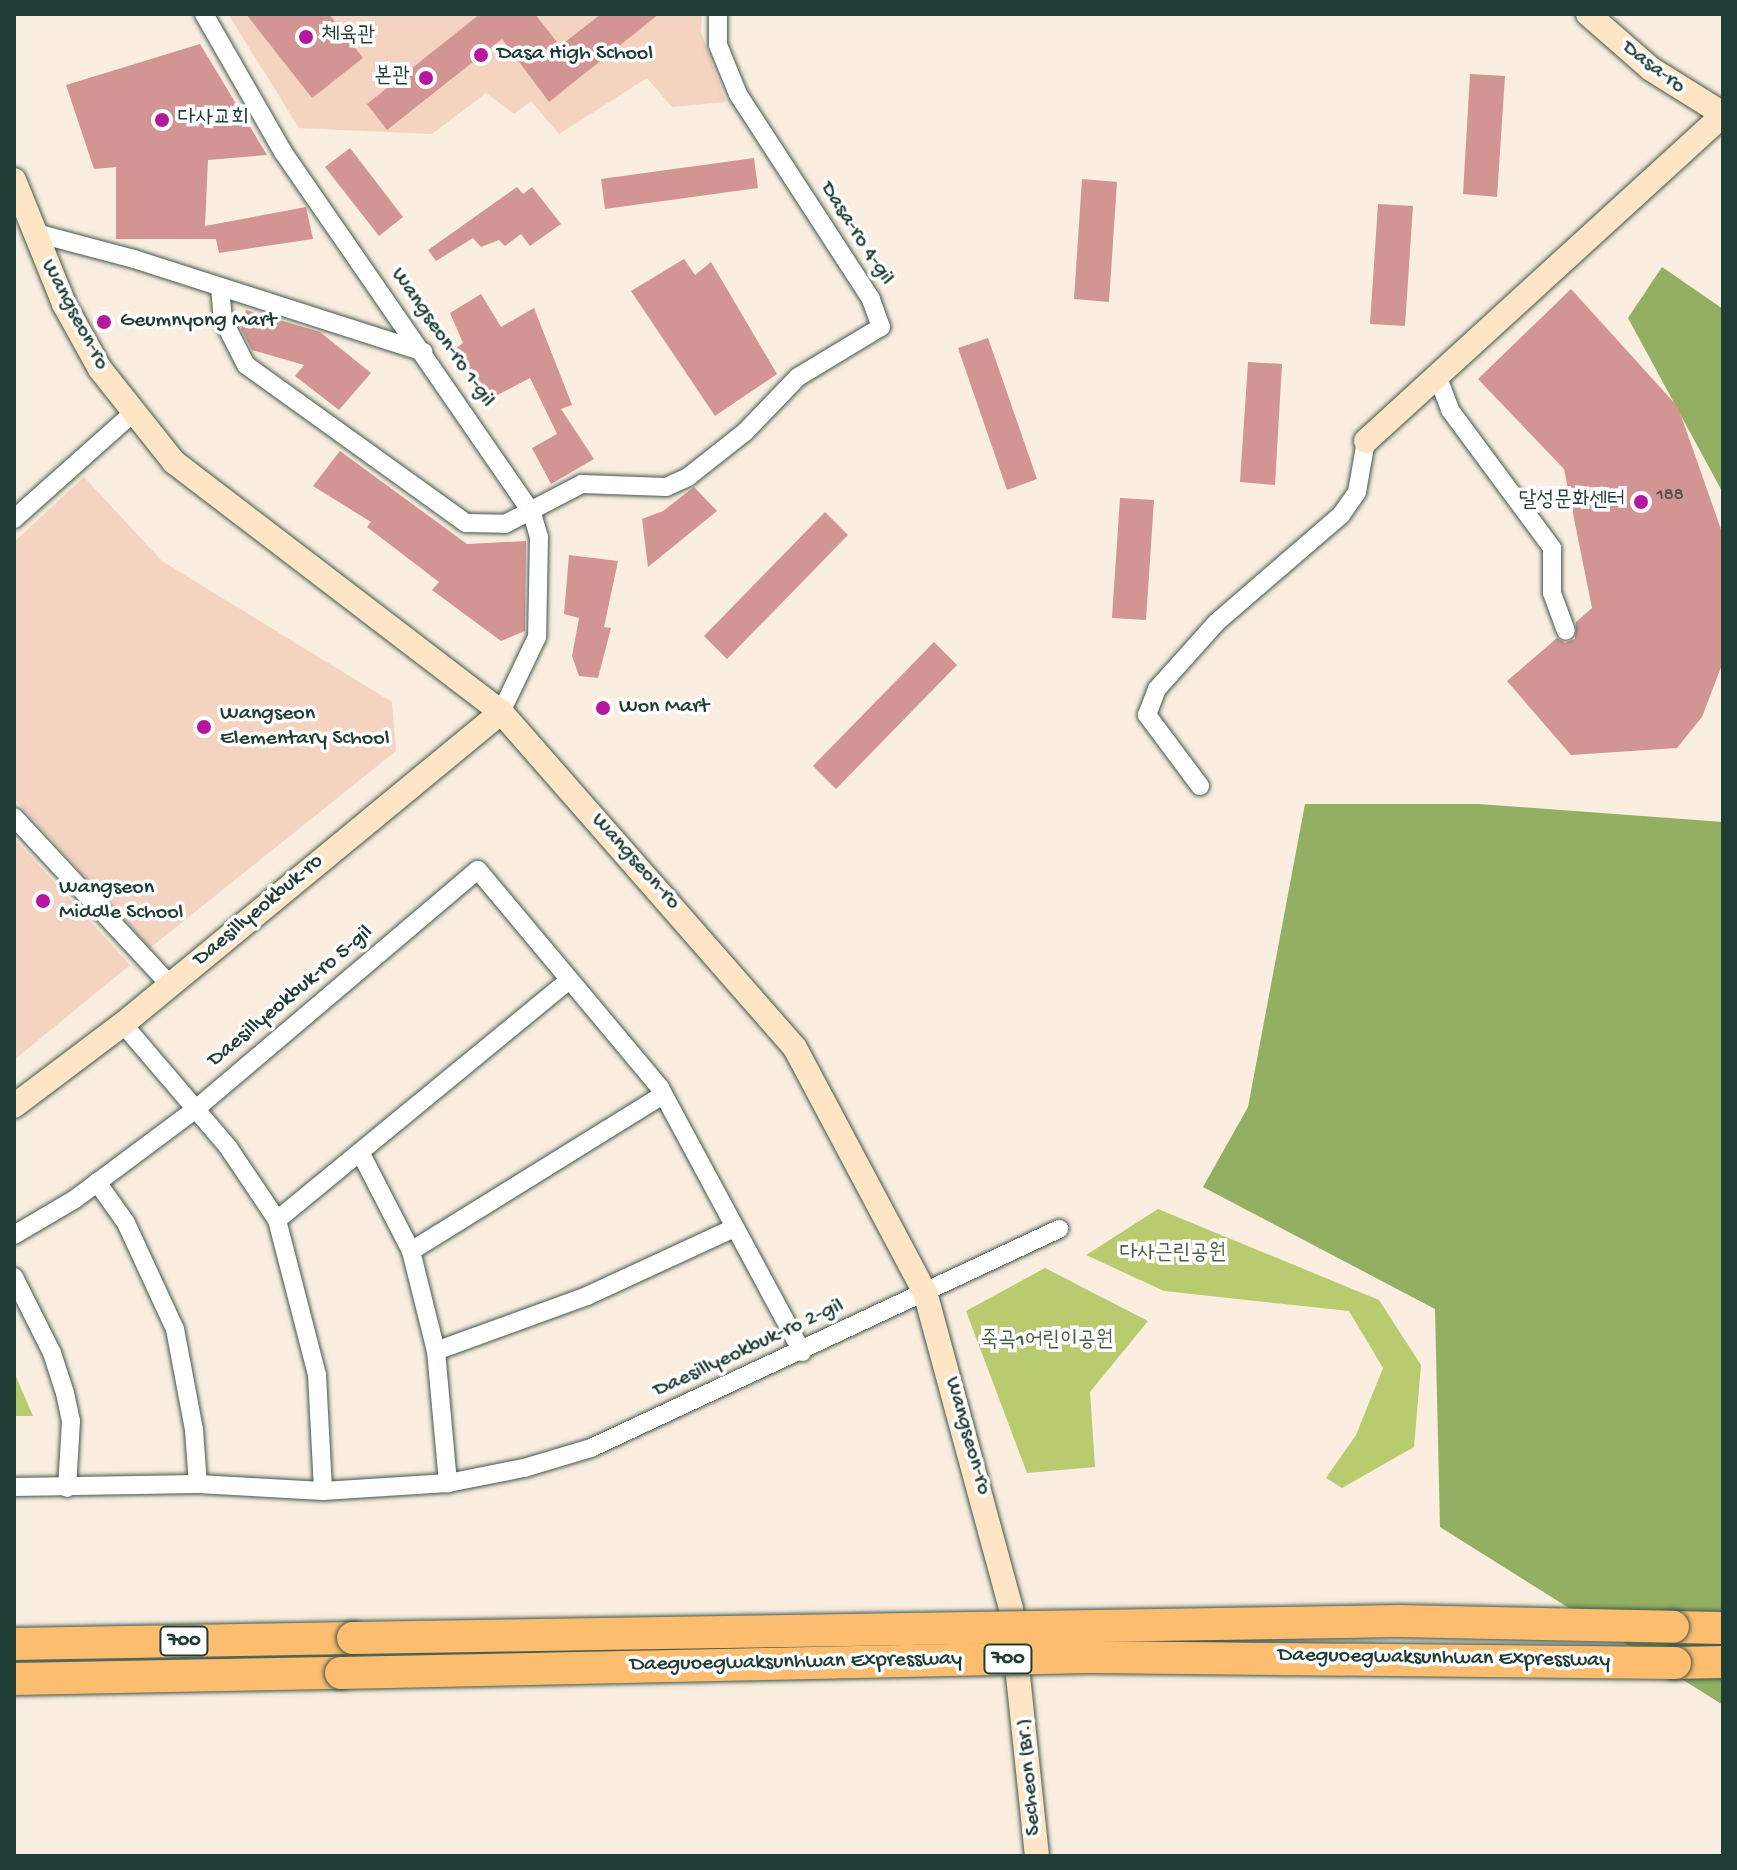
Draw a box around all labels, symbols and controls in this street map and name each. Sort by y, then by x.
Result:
place label: 체육관 [322,24,375,50]
marker: 체육관 [297,28,315,46]
street label: Dasa-ro [1616,35,1690,101]
place label: Dasa High School [497,42,653,68]
marker: Dasa High School [472,46,490,64]
place label: 본관 [375,65,410,91]
marker: 본관 [417,69,435,87]
place label: 다사교회 [178,107,249,133]
marker: 다사교회 [153,111,171,129]
street label: Dasa-ro 4-gil [813,177,899,291]
street label: Wangseon-ro [34,255,114,375]
street label: Wangseon-ro 1-gil [384,263,500,413]
place label: Geumnyong Mart [120,309,276,335]
marker: Geumnyong Mart [95,313,113,331]
house number: 188 [1657,485,1683,507]
place label: 달성문화센터 [1519,489,1625,515]
marker: 달성문화센터 [1632,493,1650,511]
place label: Won Mart [619,695,709,721]
marker: Won Mart [594,699,612,717]
place label: Wangseon Elementary School [220,701,390,752]
marker: Wangseon Elementary School [195,718,213,736]
street label: Wangseon-ro [585,808,685,916]
street label: Daesillyeokbuk-ro [189,849,329,973]
place label: Wangseon Middle School [59,875,183,926]
marker: Wangseon Middle School [34,892,52,910]
street label: Daesillyeokbuk-ro 5-gil [203,920,379,1074]
park label: 다사근린공원 [1120,1242,1226,1268]
street label: Daesillyeokbuk-ro 2-gil [650,1293,848,1405]
park label: 죽곡1어린이공원 [981,1329,1113,1355]
street label: Wangseon-ro [938,1374,996,1498]
road number: 700 [158,1625,210,1657]
road number: 700 [982,1643,1034,1675]
street label: Daeguoegwaksunhwan Expressway [1278,1643,1610,1675]
street label: Daeguoegwaksunhwan Expressway [630,1647,962,1679]
street label: Secheon (Br.) [1012,1717,1048,1837]

